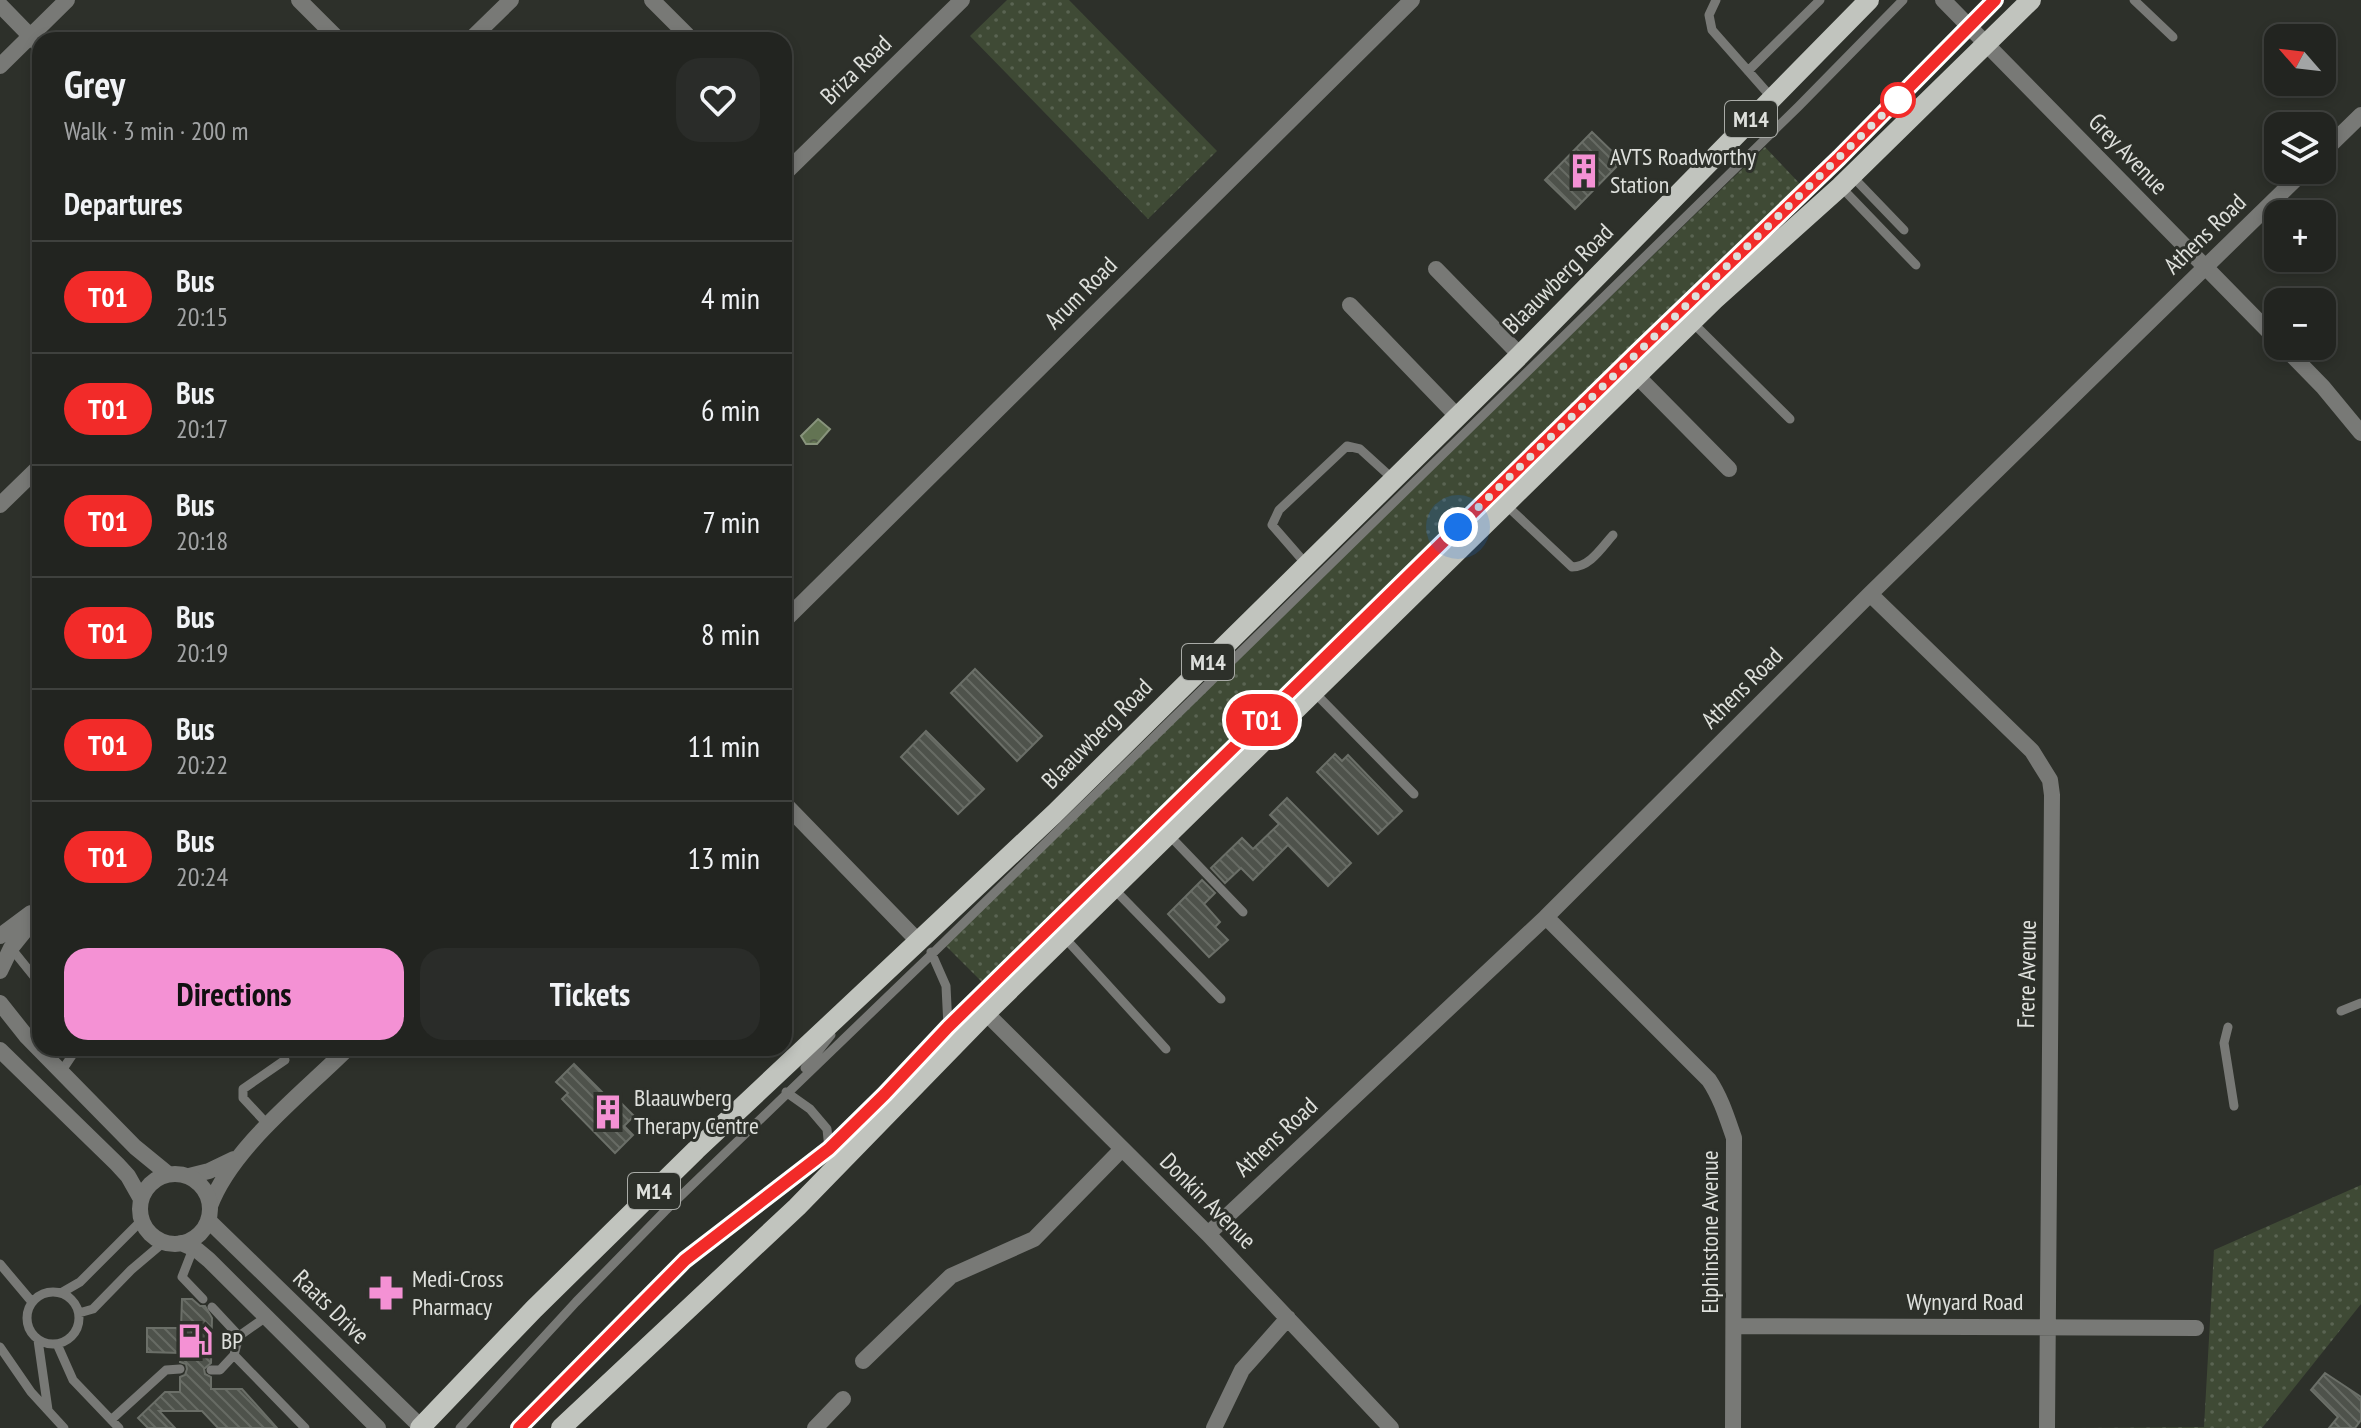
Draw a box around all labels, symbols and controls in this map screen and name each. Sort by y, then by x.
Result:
north arrow [2264,24,2336,96]
map controls [2264,24,2336,360]
street label: Briza Road [813,28,898,111]
button: heart [676,58,760,142]
text: Grey [64,59,125,108]
unlabelled marker [1881,83,1915,117]
road number: M14 [1725,101,1777,137]
street label: Grey Avenue [2082,106,2175,201]
button: layers [2264,112,2336,184]
text: Walk · 3 min · 200 m [64,114,248,147]
place label: AVTS Roadworthy Station [1610,141,1756,200]
building icon: AVTS Roadworthy Station [1565,152,1603,190]
text: Departures [64,184,182,223]
street label: Athens Road [2157,187,2252,280]
button: + [2264,200,2336,272]
street label: Blaauwberg Road [1496,217,1620,341]
street label: Arum Road [1038,250,1123,335]
text: Bus [176,261,215,300]
text: T01 [88,278,128,315]
text: 4 min [701,278,760,317]
button: − [2264,288,2336,360]
text: 20:15 [176,300,228,333]
text: Bus [176,373,215,412]
text: T01 [88,390,128,427]
text: 6 min [701,390,760,429]
text: 20:17 [176,412,228,445]
text: Bus [176,485,215,524]
text: T01 [88,502,128,539]
text: 7 min [702,502,760,541]
your location [1438,507,1478,547]
text: 20:18 [176,524,228,557]
text: Bus [176,597,215,636]
text: T01 [88,614,128,651]
text: 8 min [701,614,760,653]
text: 20:19 [176,636,228,669]
street label: Athens Road [1694,640,1789,735]
road number: M14 [1182,644,1234,680]
street label: Blaauwberg Road [1035,672,1159,796]
line badge: T01 [1216,694,1308,746]
text: T01 [1242,701,1282,738]
text: Bus [176,709,215,748]
text: T01 [88,726,128,763]
text: 11 min [687,726,760,765]
text: 20:22 [176,748,228,781]
text: Bus [176,821,215,860]
text: T01 [88,838,128,875]
text: 13 min [687,838,760,877]
text: 20:24 [176,860,228,893]
street label: Frere Avenue [2010,920,2043,1028]
button: Directions [64,948,404,1040]
button: Tickets [420,948,760,1040]
place label: Blaauwberg Therapy Centre [634,1082,759,1141]
street label: Athens Road [1228,1090,1324,1183]
building icon: Blaauwberg Therapy Centre [589,1093,627,1131]
street label: Donkin Avenue [1154,1146,1263,1255]
street label: Elphinstone Avenue [1694,1150,1725,1314]
road number: M14 [628,1173,680,1209]
street label: Raats Drive [287,1263,376,1350]
place label: Medi-Cross Pharmacy [412,1263,504,1322]
pharmacy icon: Medi-Cross Pharmacy [367,1274,405,1312]
street label: Wynyard Road [1906,1286,2024,1317]
fuel station icon: BP [176,1322,214,1360]
place label: BP [221,1325,243,1356]

